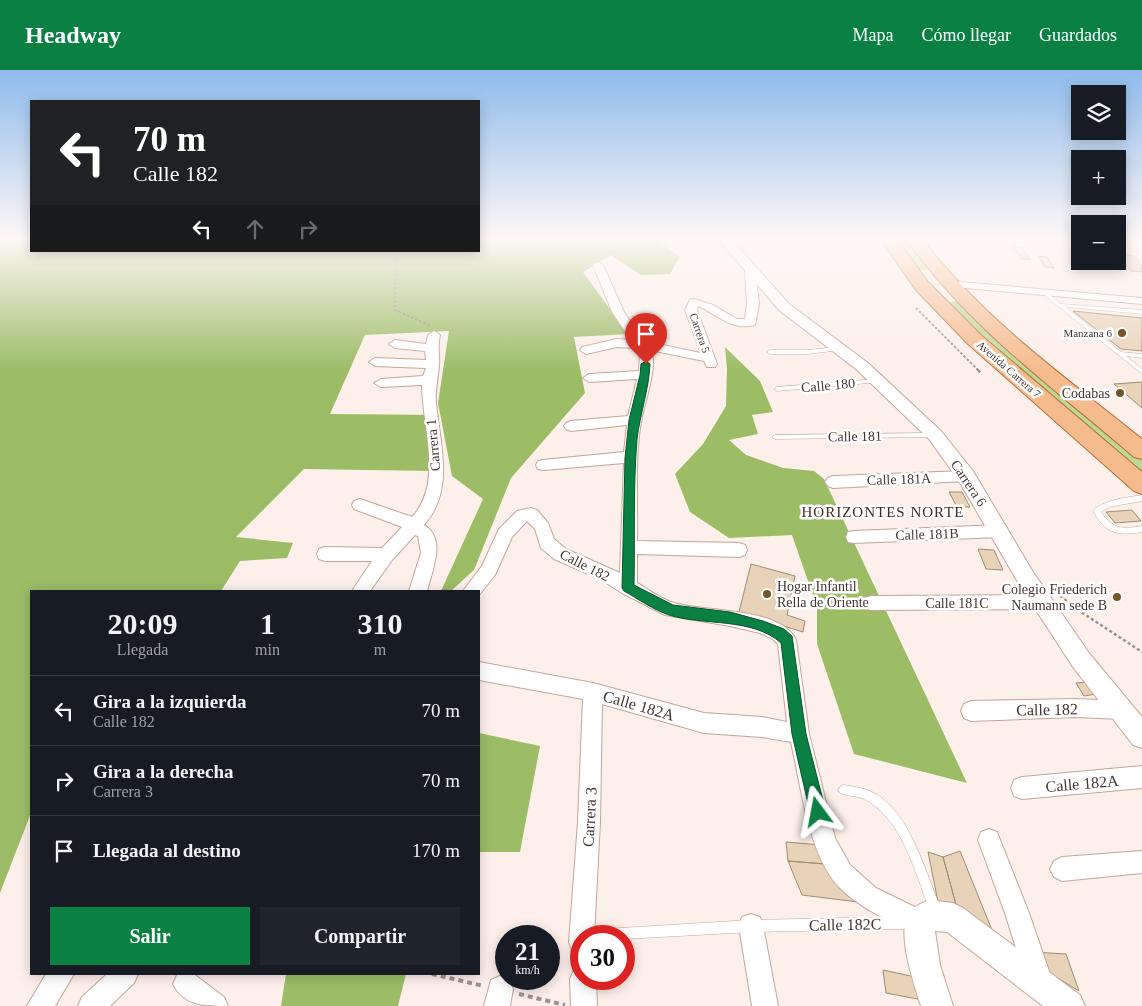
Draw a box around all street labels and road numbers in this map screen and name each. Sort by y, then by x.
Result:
street label: Carrera 5 [688,312,713,355]
street label: Avenida Carrera 7 [975,338,1044,400]
street label: Calle 180 [800,376,856,395]
street label: Carrera 1 [424,418,443,472]
street label: Calle 181 [828,429,882,444]
street label: Carrera 6 [948,457,989,509]
street label: Calle 181A [867,471,932,488]
street label: Calle 181B [895,526,959,543]
street label: Calle 182 [557,546,612,584]
street label: Calle 181C [925,596,989,611]
street label: Calle 182A [601,687,677,724]
street label: Calle 182 [1016,700,1078,719]
street label: Calle 182A [1045,772,1120,795]
street label: Carrera 3 [579,787,600,847]
street label: Calle 182C [809,915,881,934]

